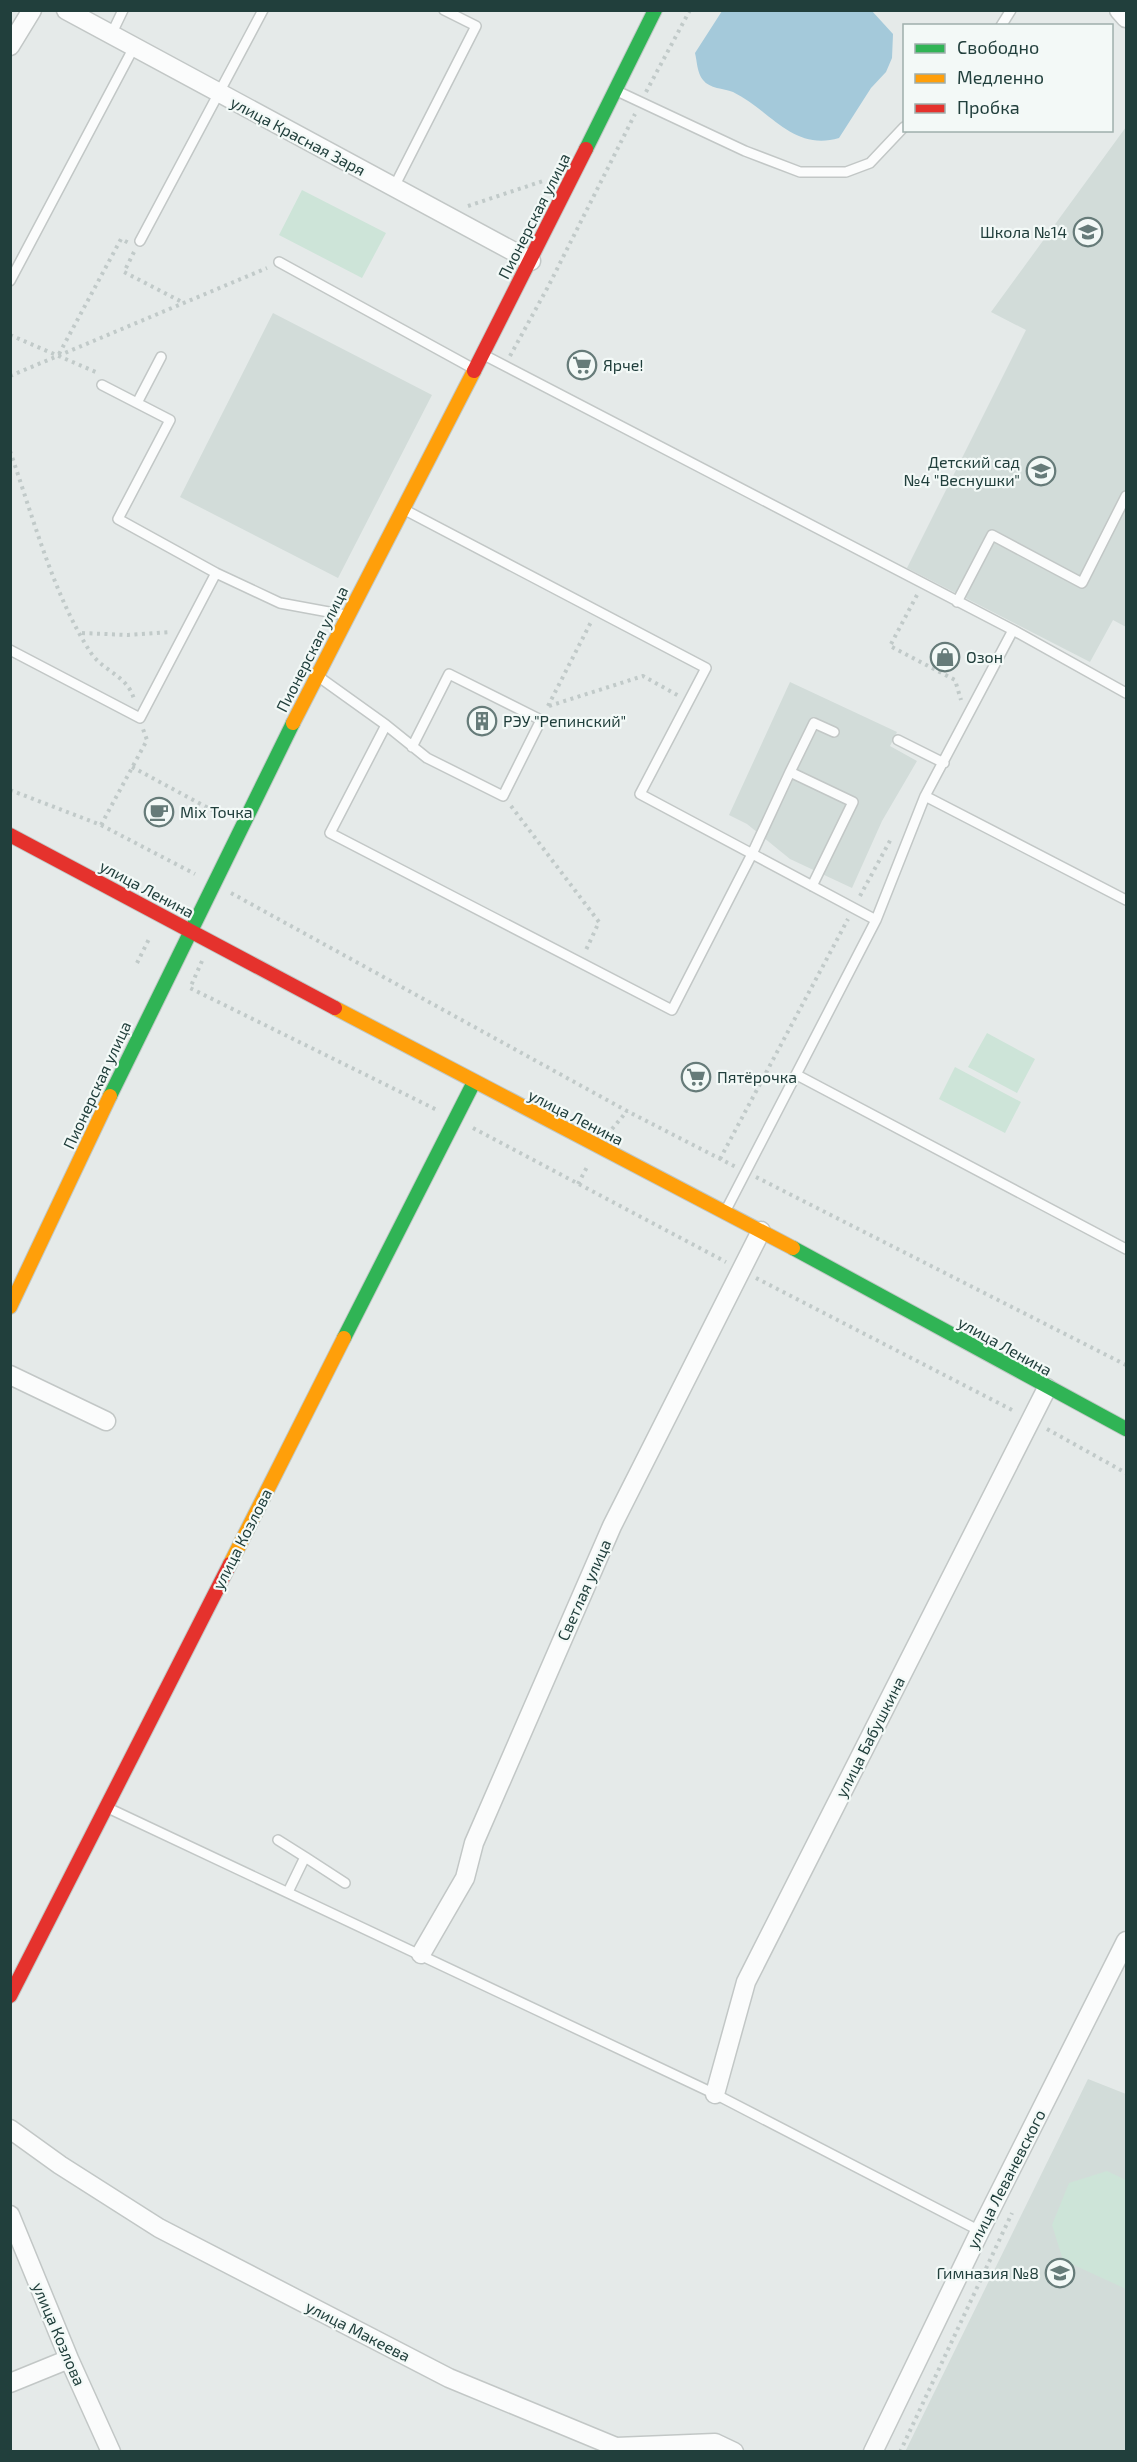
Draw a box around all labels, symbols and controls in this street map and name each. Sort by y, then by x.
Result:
legend [903,24,1113,132]
text: Свободно [957,36,1039,58]
text: Медленно [957,66,1044,88]
street label: улица Красная Заря [227,92,369,180]
text: Пробка [957,96,1020,118]
street label: Пионерская улица [494,150,574,282]
school or university icon: Школа №14 [1072,216,1104,248]
place label: Школа №14 [980,222,1067,241]
supermarket icon: Ярче! [566,349,598,381]
place label: Ярче! [603,355,644,374]
place label: Детский сад №4 "Веснушки" [903,452,1020,490]
school or university icon: Детский сад №4 "Веснушки" [1025,455,1057,487]
street label: Пионерская улица [272,583,352,715]
shop icon: Озон [929,641,961,673]
place label: Озон [966,647,1003,666]
building icon: РЭУ "Репинский" [466,705,498,737]
place label: РЭУ "Репинский" [503,711,626,730]
cafe icon: Mix Точка [143,796,175,828]
place label: Mix Точка [180,802,253,821]
street label: улица Ленина [96,856,198,922]
street label: Пионерская улица [59,1018,135,1152]
supermarket icon: Пятёрочка [680,1061,712,1093]
place label: Пятёрочка [717,1067,797,1086]
street label: улица Ленина [525,1084,627,1150]
street label: улица Ленина [955,1312,1055,1380]
street label: улица Козлова [208,1485,276,1593]
street label: Светлая улица [553,1536,615,1644]
street label: улица Бабушкина [831,1673,909,1801]
street label: улица Леваневского [962,2106,1050,2252]
school or university icon: Гимназия №8 [1044,2257,1076,2289]
place label: Гимназия №8 [936,2263,1039,2282]
street label: улица Козлова [28,2279,90,2389]
street label: улица Макеева [302,2296,414,2366]

